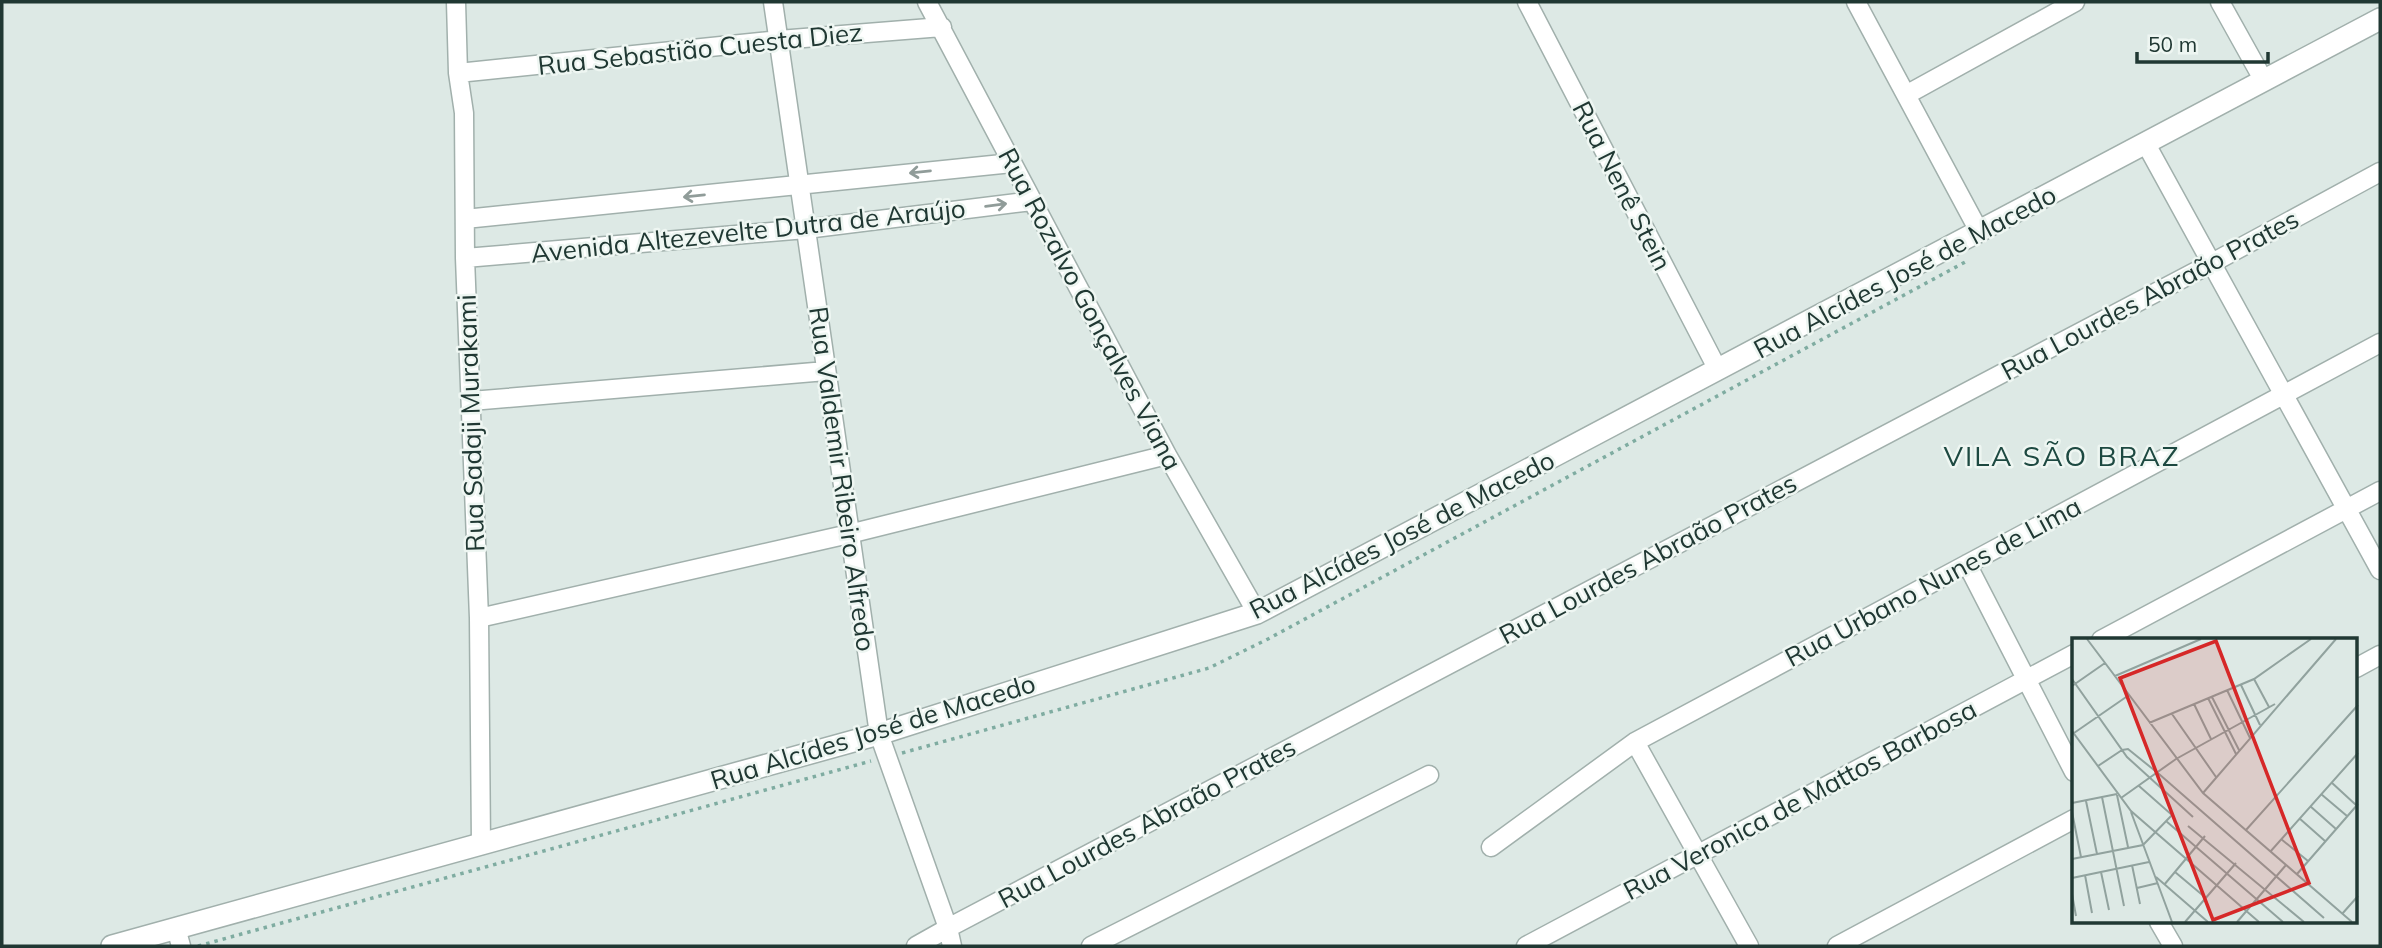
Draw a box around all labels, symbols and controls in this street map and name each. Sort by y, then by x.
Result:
street label: Rua Sebastião Cuesta Diez [536,15,864,82]
scale bar [2137,21,2268,65]
text: 50 m [2148,31,2197,57]
street label: Rua Nenê Stein [1566,96,1679,276]
street label: Rua Rozalvo Gonçalves Viana [991,142,1190,475]
one-way arrow [909,166,932,179]
street label: Rua Alcídes José de Macedo [1748,178,2062,365]
one-way arrow [683,189,705,202]
street label: Avenida Altezevelte Dutra de Araújo [529,191,967,270]
one-way arrow [984,199,1007,212]
street label: Rua Lourdes Abraão Prates [1995,202,2304,387]
street label: Rua Sadaji Murakami [450,294,491,552]
street label: Rua Valdemir Ribeiro Alfredo [802,304,883,653]
district label: VILA SÃO BRAZ [1943,438,2181,473]
street label: Rua Alcídes José de Macedo [1244,443,1560,626]
street label: Rua Lourdes Abraão Prates [1493,466,1802,651]
street label: Rua Urbano Nunes de Lima [1779,489,2086,674]
inset map [2072,638,2358,923]
street label: Rua Alcídes José de Macedo [706,666,1039,797]
street label: Rua Veronica de Mattos Barbosa [1618,692,1982,907]
street label: Rua Lourdes Abraão Prates [992,730,1301,915]

